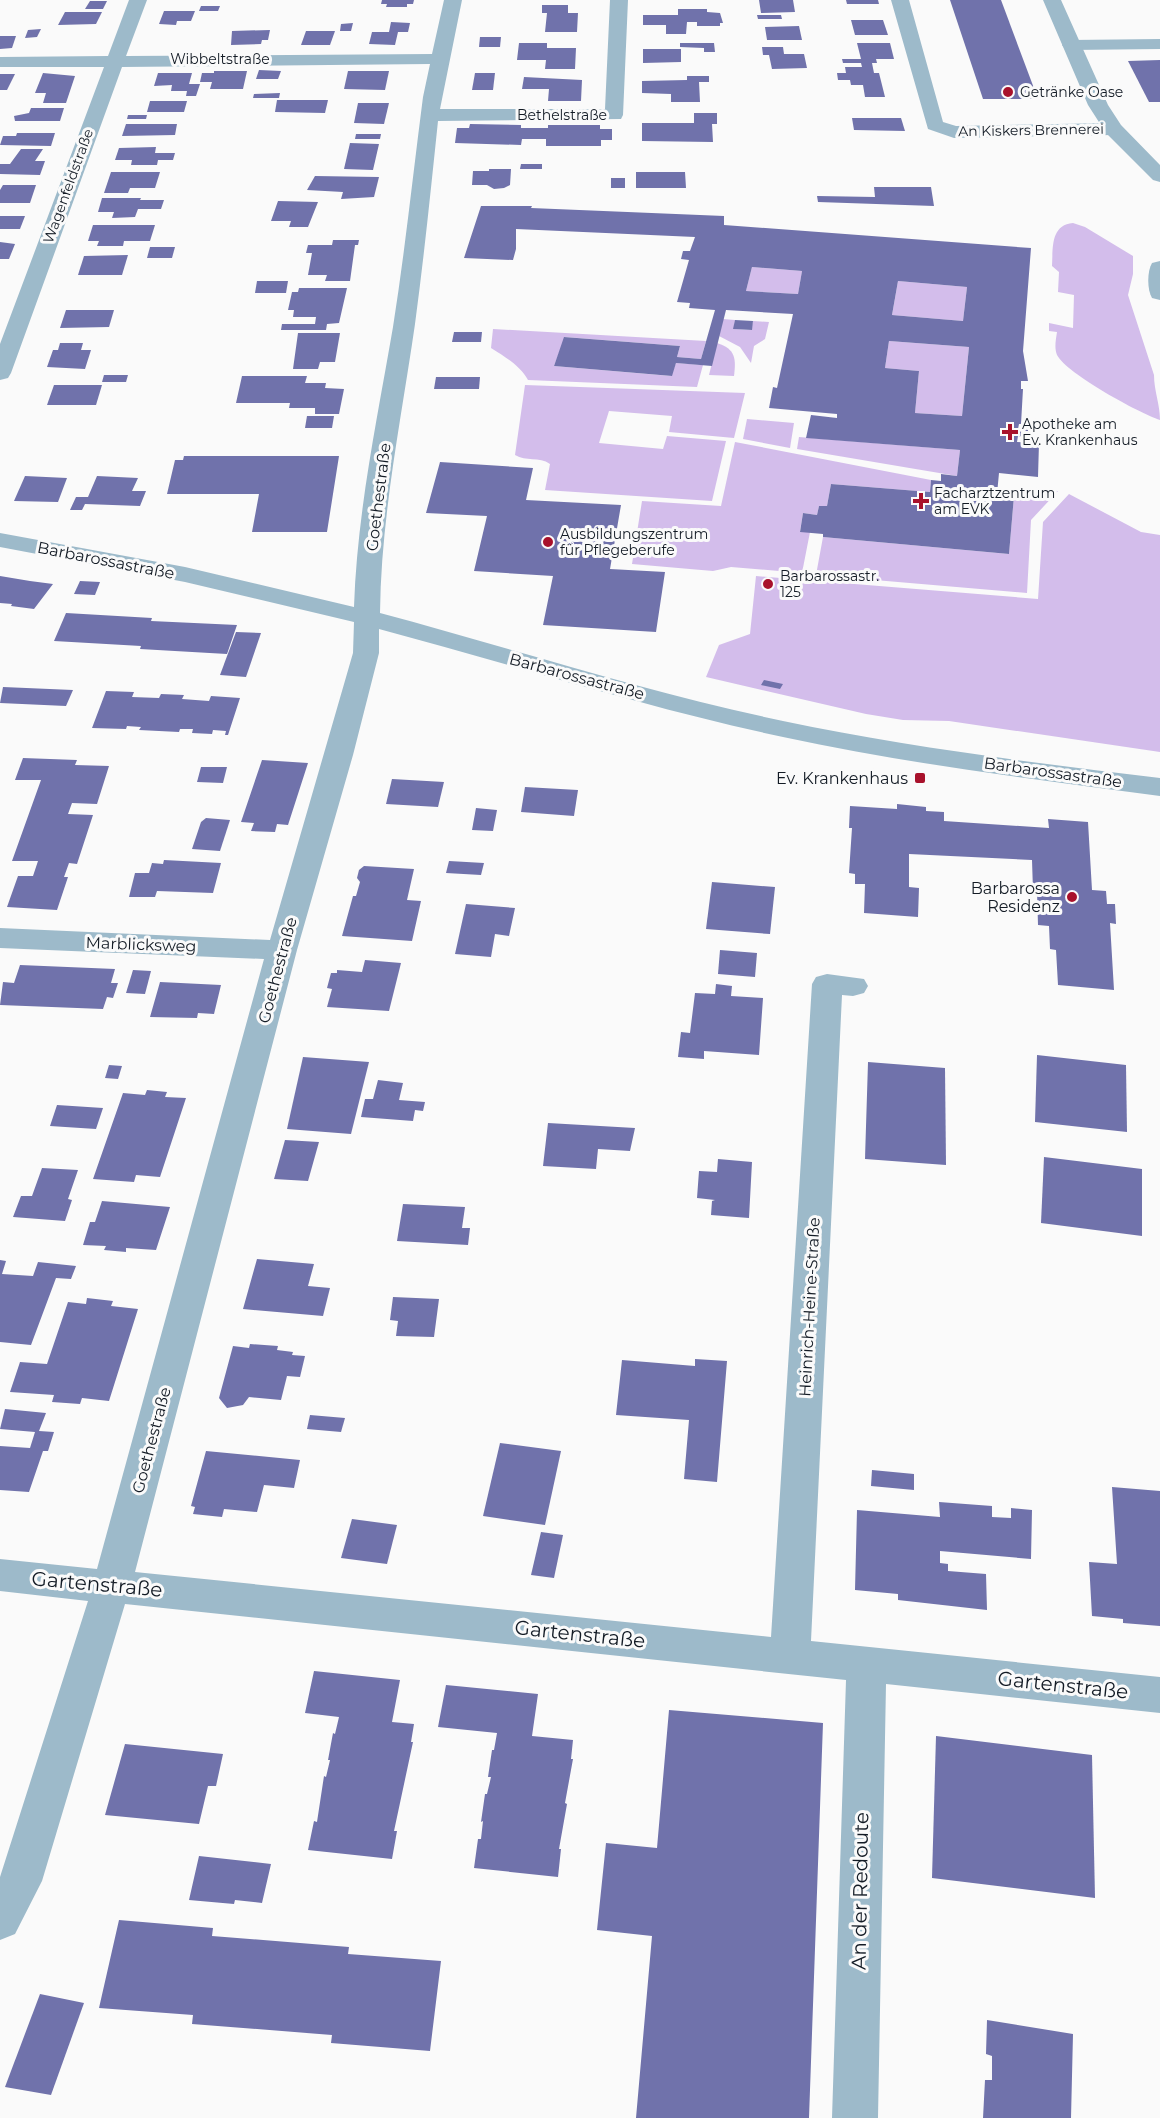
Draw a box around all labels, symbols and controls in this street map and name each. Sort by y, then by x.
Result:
street label: Wibbeltstraße [170,50,270,68]
place label: Getränke Oase [1020,83,1123,101]
marker: Getränke Oase [1001,85,1015,99]
street label: Bethelstraße [517,106,607,124]
street label: An Kiskers Brennerei [958,120,1104,140]
street label: Wagenfeldstraße [39,126,97,246]
place label: Apotheke am Ev. Krankenhaus [1022,415,1138,449]
marker: Apotheke am Ev. Krankenhaus [1003,425,1017,439]
street label: Goethestraße [362,442,395,552]
place label: Facharztzentrum am EVK [934,484,1055,518]
marker: Facharztzentrum am EVK [912,492,930,510]
place label: Ausbildungszentrum für Pflegeberufe [560,525,708,559]
marker: Ausbildungszentrum für Pflegeberufe [541,535,555,549]
street label: Barbarossastraße [36,538,176,583]
place label: Barbarossastr. 125 [780,567,879,601]
marker: Barbarossastr. 125 [761,577,775,591]
street label: Barbarossastraße [507,649,647,704]
street label: Barbarossastraße [983,753,1123,792]
place label: Ev. Krankenhaus [776,769,908,788]
marker: Ev. Krankenhaus [913,771,927,785]
place label: Barbarossa Residenz [971,879,1060,916]
marker: Barbarossa Residenz [1065,890,1079,904]
street label: Goethestraße [254,915,301,1025]
street label: Marblicksweg [85,933,197,956]
street label: Heinrich-Heine-Straße [795,1217,824,1397]
street label: Goethestraße [128,1385,175,1495]
street label: Gartenstraße [31,1566,163,1602]
street label: Gartenstraße [513,1615,647,1653]
street label: Gartenstraße [996,1666,1130,1704]
street label: An der Redoute [847,1812,873,1970]

